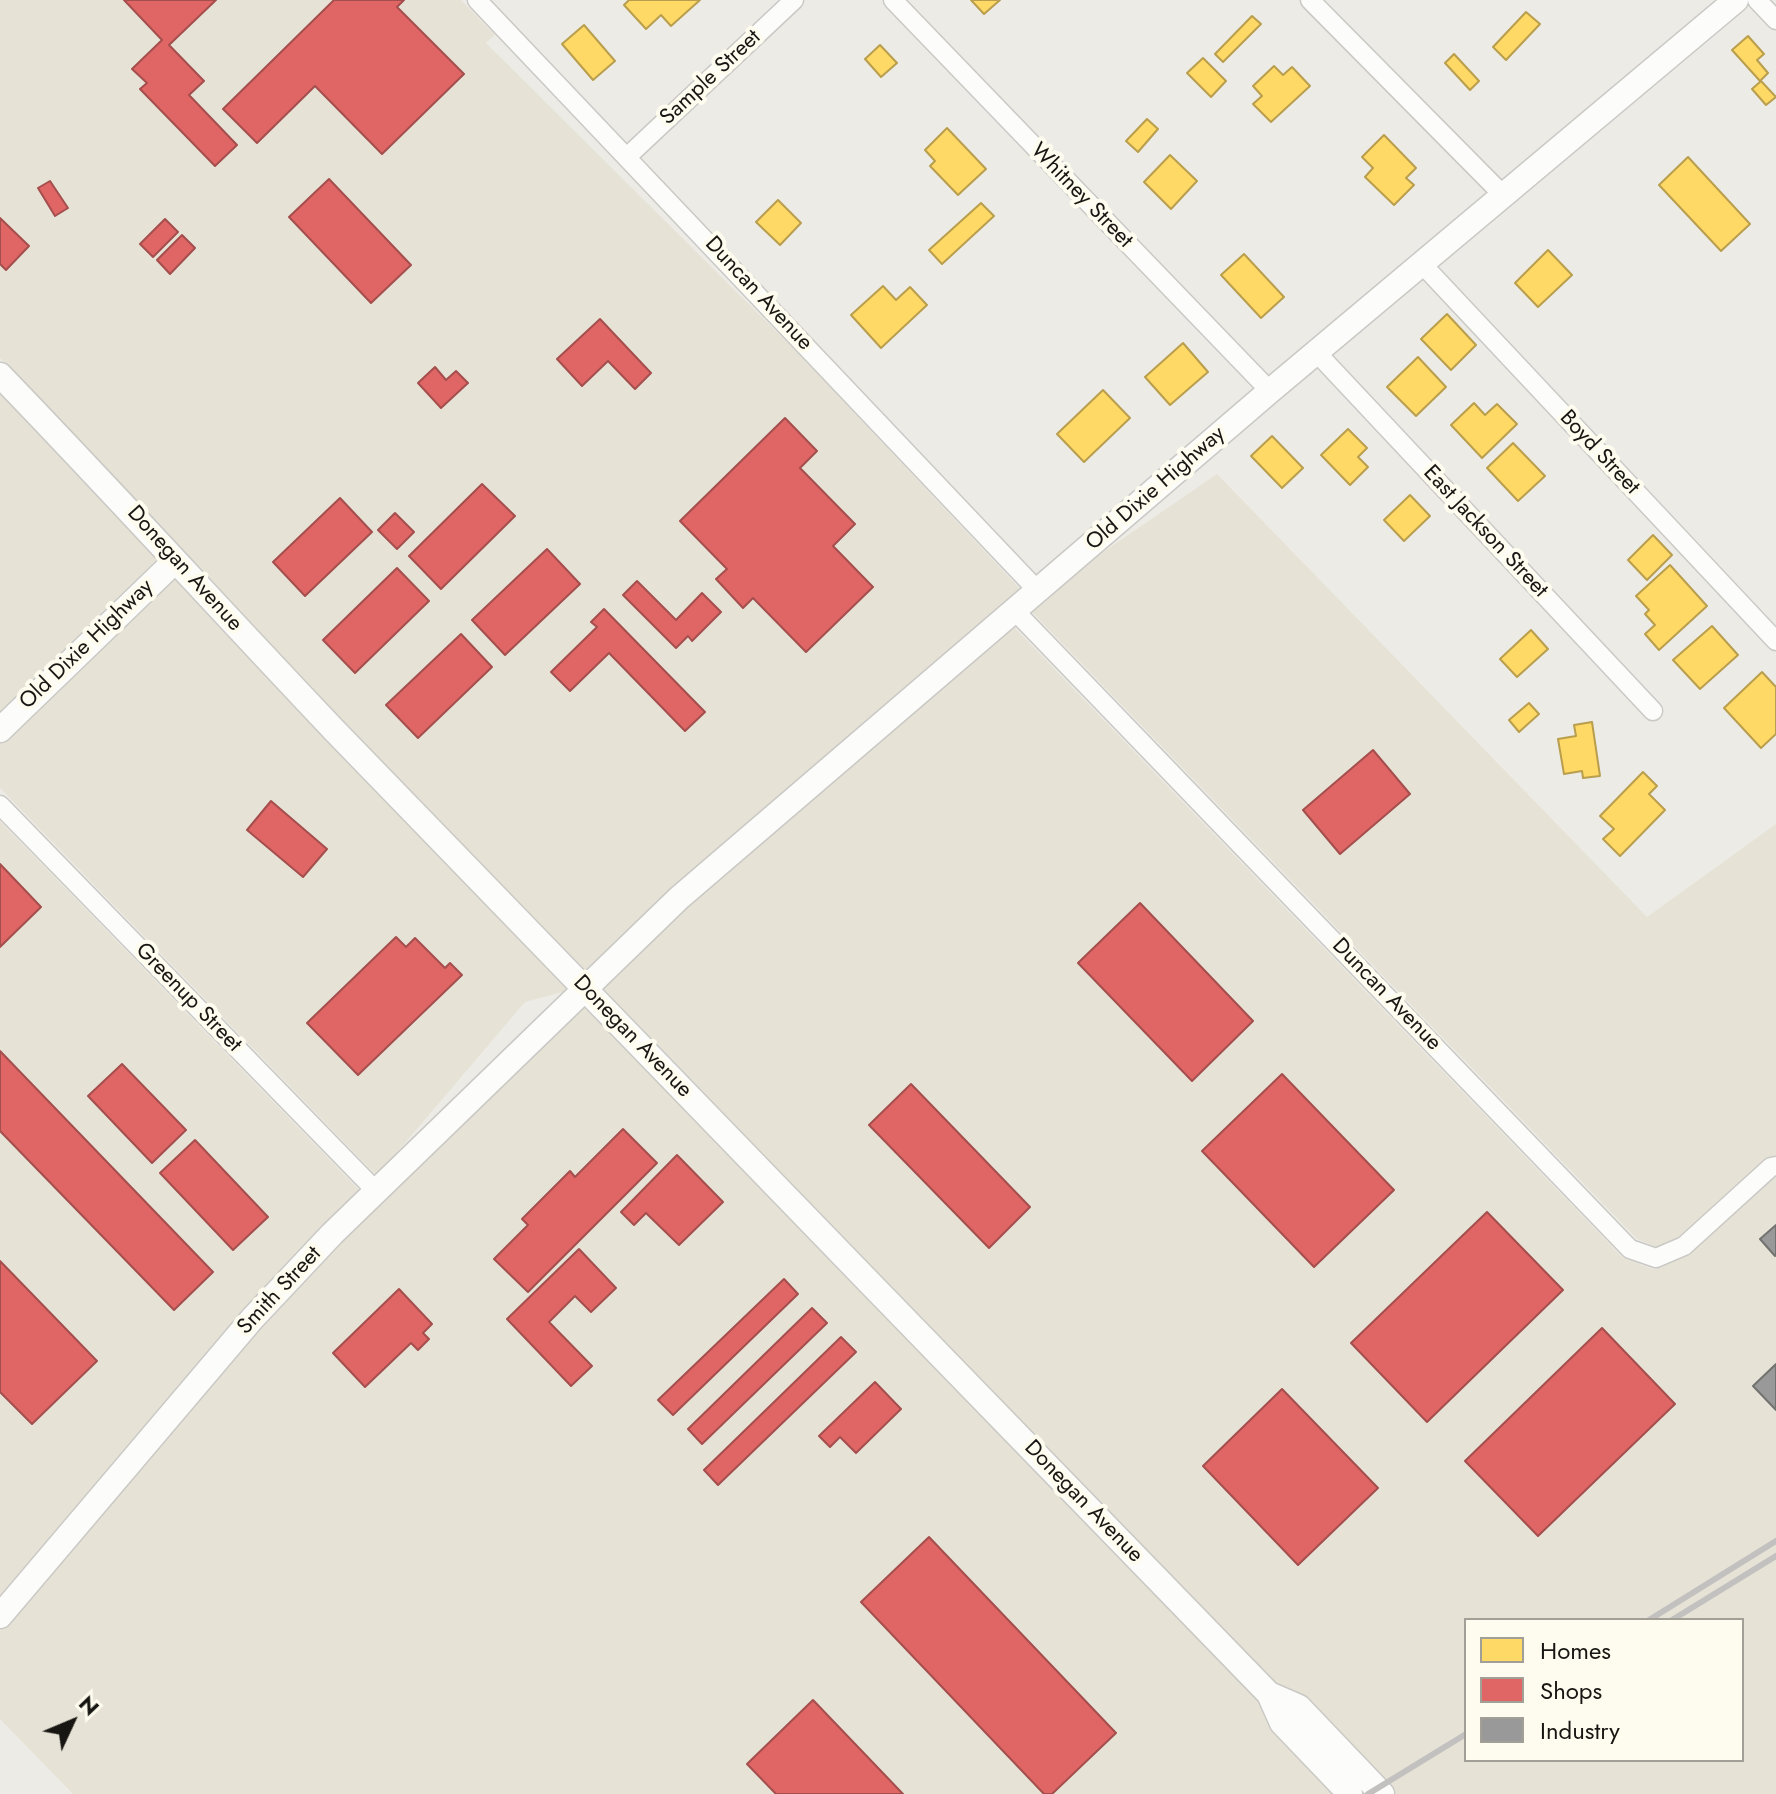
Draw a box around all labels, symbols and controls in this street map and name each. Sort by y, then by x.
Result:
street label: Sample Street [655,25,767,131]
street label: Whitney Street [1024,138,1138,254]
street label: Duncan Avenue [699,232,817,356]
street label: Boyd Street [1553,406,1645,500]
street label: Old Dixie Highway [1081,421,1231,557]
street label: East Jackson Street [1417,460,1553,604]
street label: Donegan Avenue [121,501,247,637]
street label: Old Dixie Highway [15,574,159,716]
street label: Duncan Avenue [1326,933,1446,1057]
street label: Greenup Street [129,938,247,1058]
street label: Donegan Avenue [567,970,697,1104]
street label: Smith Street [233,1241,327,1341]
street label: Donegan Avenue [1018,1435,1148,1569]
legend [1464,1618,1744,1762]
text: Homes [1540,1633,1611,1668]
text: Shops [1540,1673,1602,1708]
north arrow [32,1682,112,1762]
text: N [72,1688,107,1723]
text: Industry [1540,1713,1620,1748]

